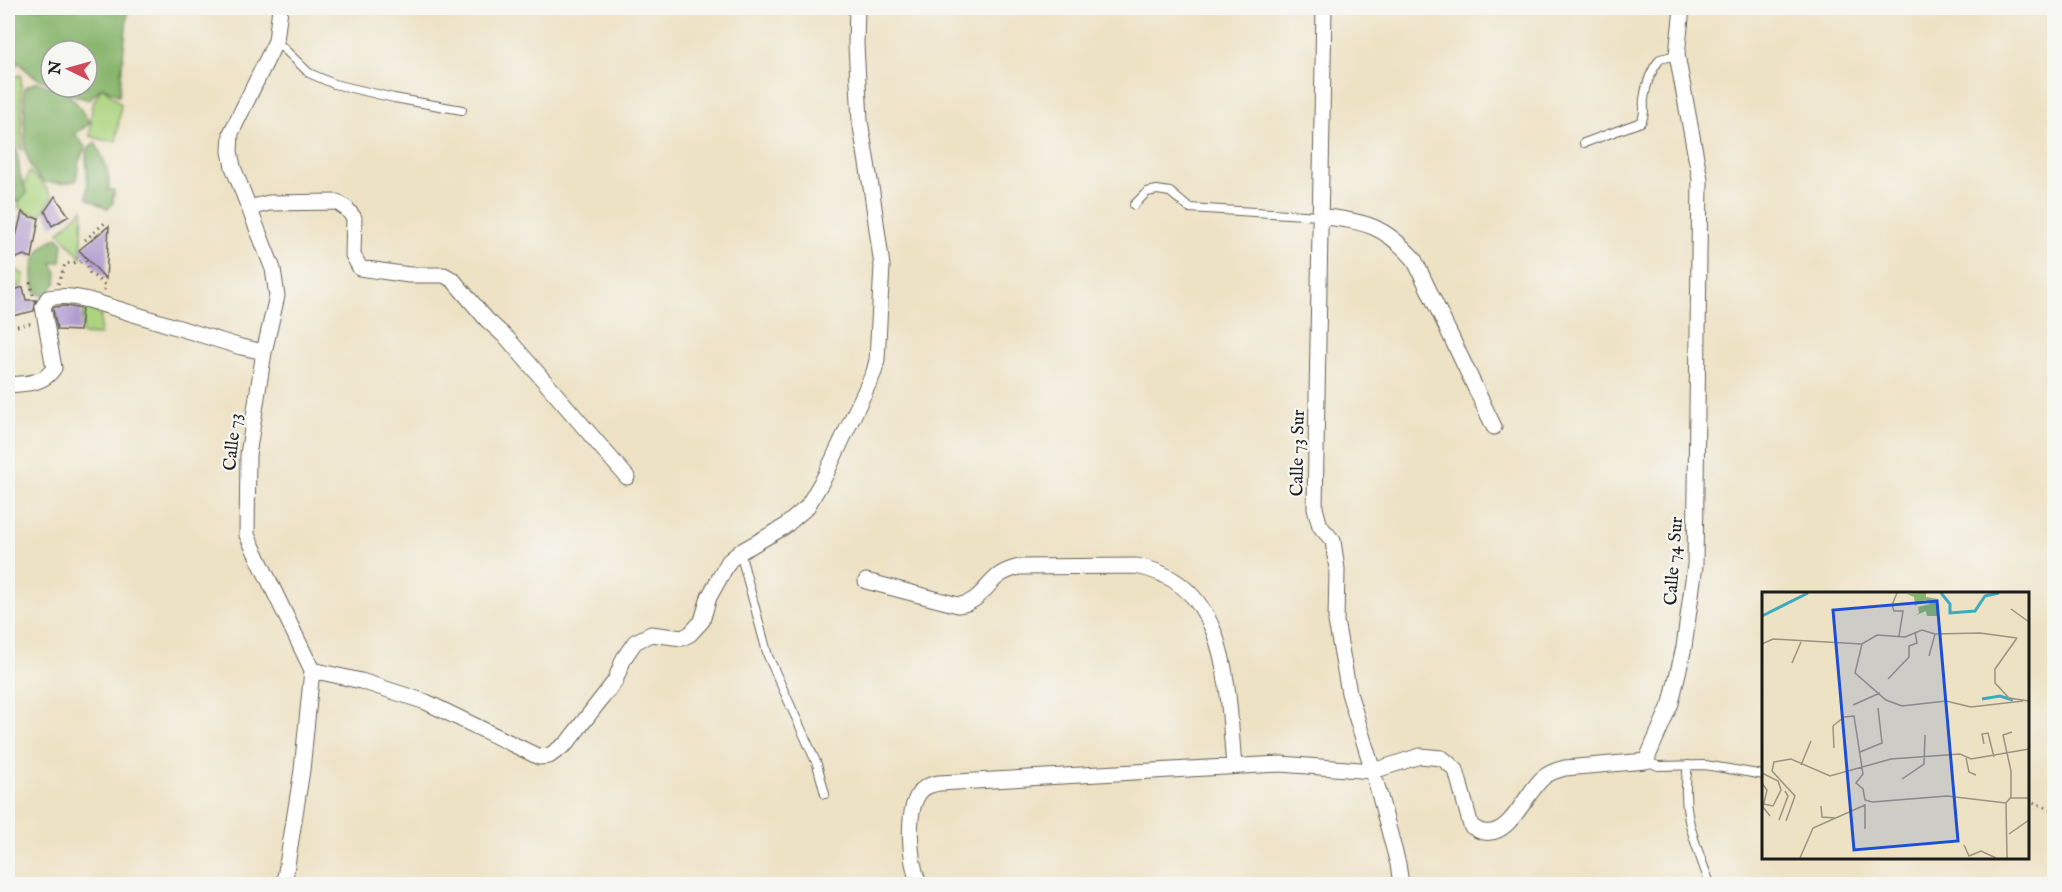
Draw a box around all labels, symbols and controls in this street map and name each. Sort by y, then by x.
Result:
north arrow [39,39,99,99]
text: N [45,60,67,77]
street label: Calle 73 Sur [1286,409,1311,497]
street label: Calle 73 [219,412,248,472]
street label: Calle 74 Sur [1660,516,1689,606]
inset map [1762,592,2029,859]

